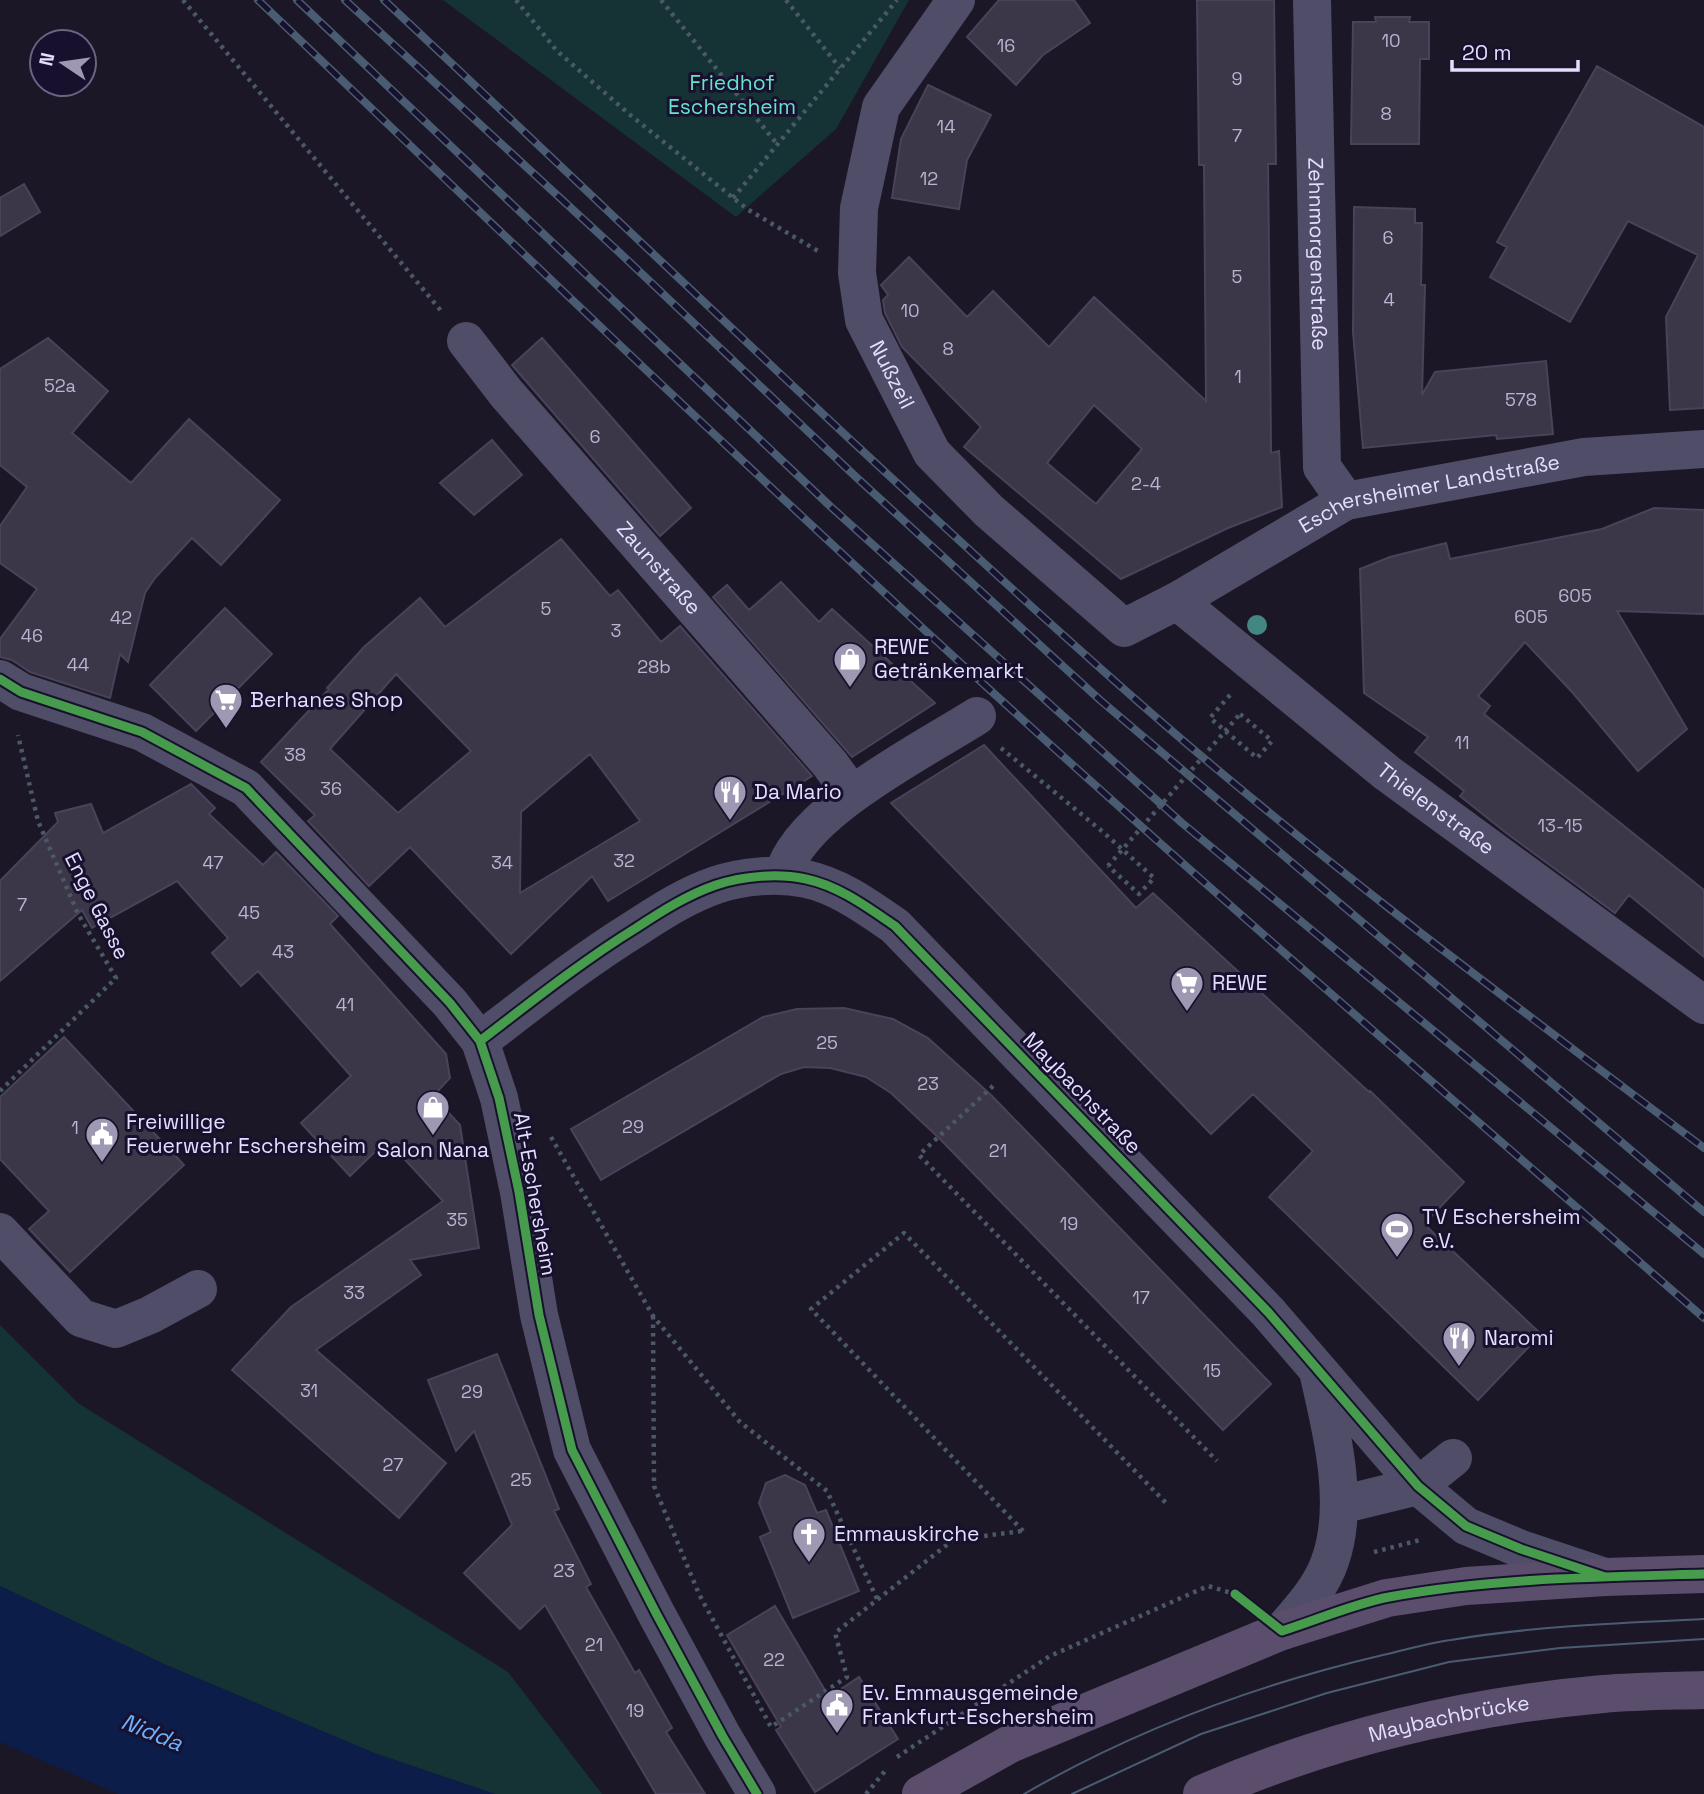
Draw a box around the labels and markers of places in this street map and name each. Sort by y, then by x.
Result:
place label: REWE Getränkemarkt [874,633,1024,684]
shop icon: REWE Getränkemarkt [831,640,869,689]
supermarket icon: Berhanes Shop [207,681,245,730]
place label: Berhanes Shop [250,686,403,713]
restaurant icon: Da Mario [711,773,749,822]
place label: Da Mario [754,778,842,805]
supermarket icon: REWE [1168,964,1206,1013]
place label: REWE [1212,969,1267,996]
shop icon: Salon Nana [414,1088,452,1137]
place label: Freiwillige Feuerwehr Eschersheim [126,1108,366,1159]
public building icon: Freiwillige Feuerwehr Eschersheim [83,1115,121,1164]
place label: Salon Nana [377,1136,489,1163]
place label: TV Eschersheim e.V. [1422,1203,1581,1254]
sports icon: TV Eschersheim e.V. [1378,1210,1416,1259]
restaurant icon: Naromi [1440,1319,1478,1368]
place label: Naromi [1484,1324,1554,1351]
church icon: Emmauskirche [790,1515,828,1564]
place label: Emmauskirche [834,1520,980,1547]
place label: Ev. Emmausgemeinde Frankfurt-Eschersheim [862,1679,1094,1730]
public building icon: Ev. Emmausgemeinde Frankfurt-Eschersheim [818,1686,856,1735]

